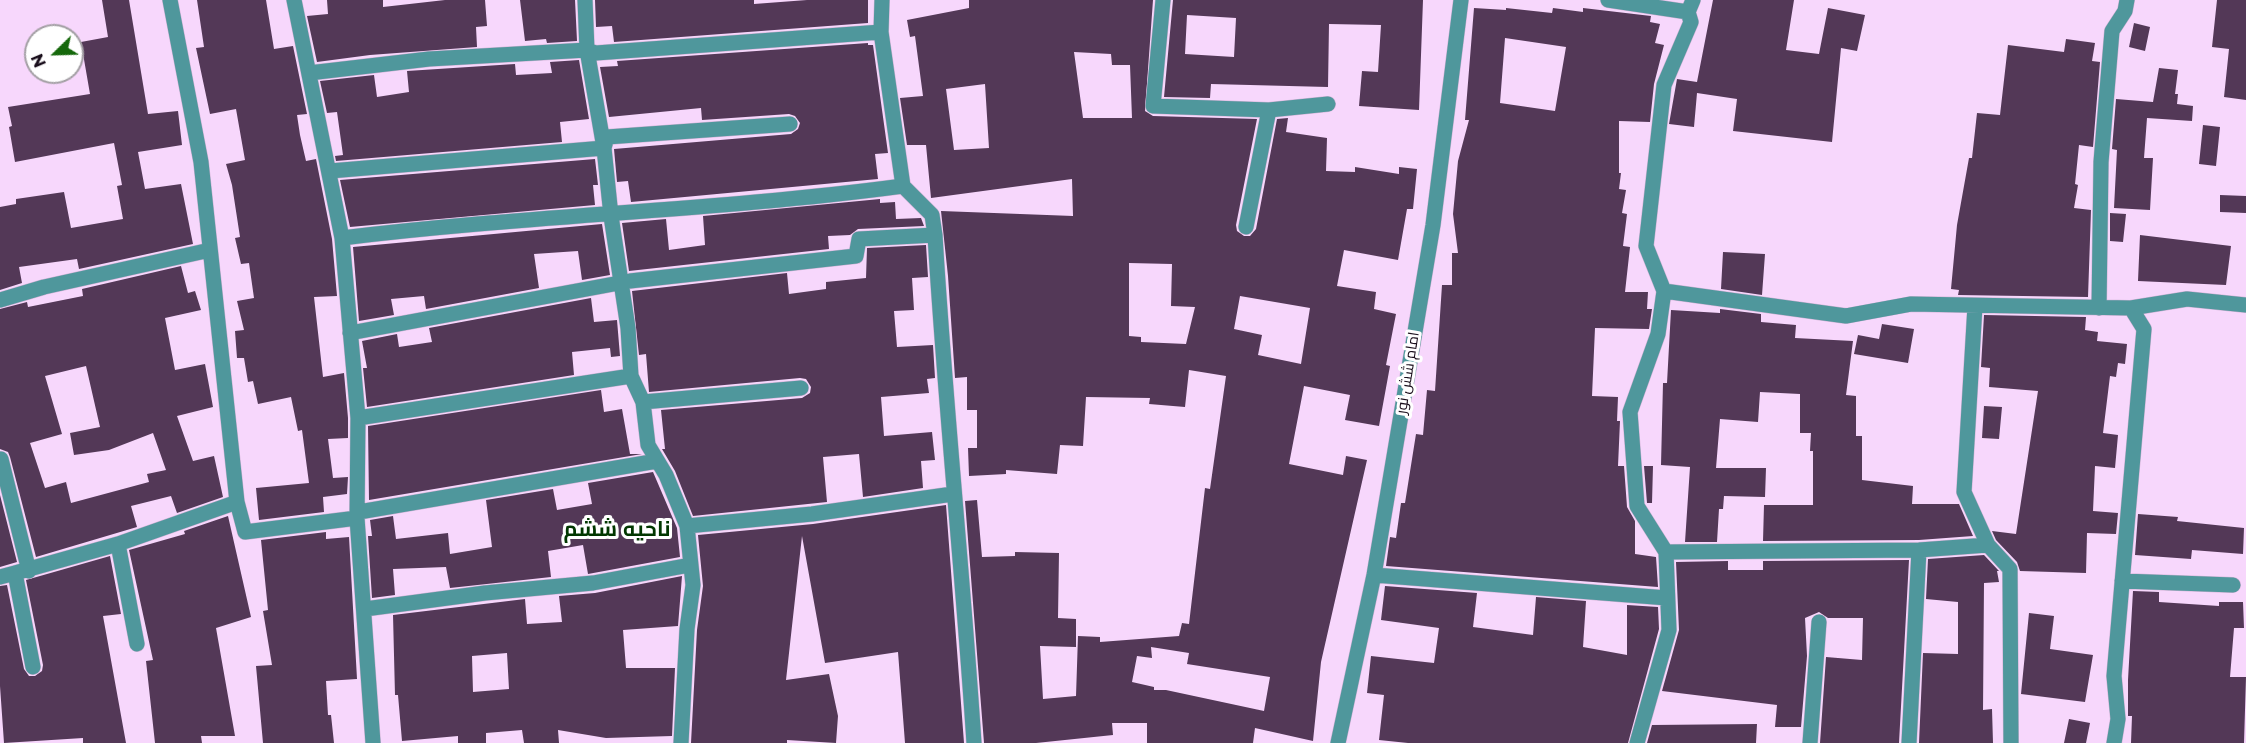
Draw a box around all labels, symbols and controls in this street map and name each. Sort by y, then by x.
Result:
north arrow [24,24,84,84]
text: N [28,51,50,70]
street label: امام شش نور [1393,331,1423,415]
district label: ناحیه ششم [563,517,671,543]

